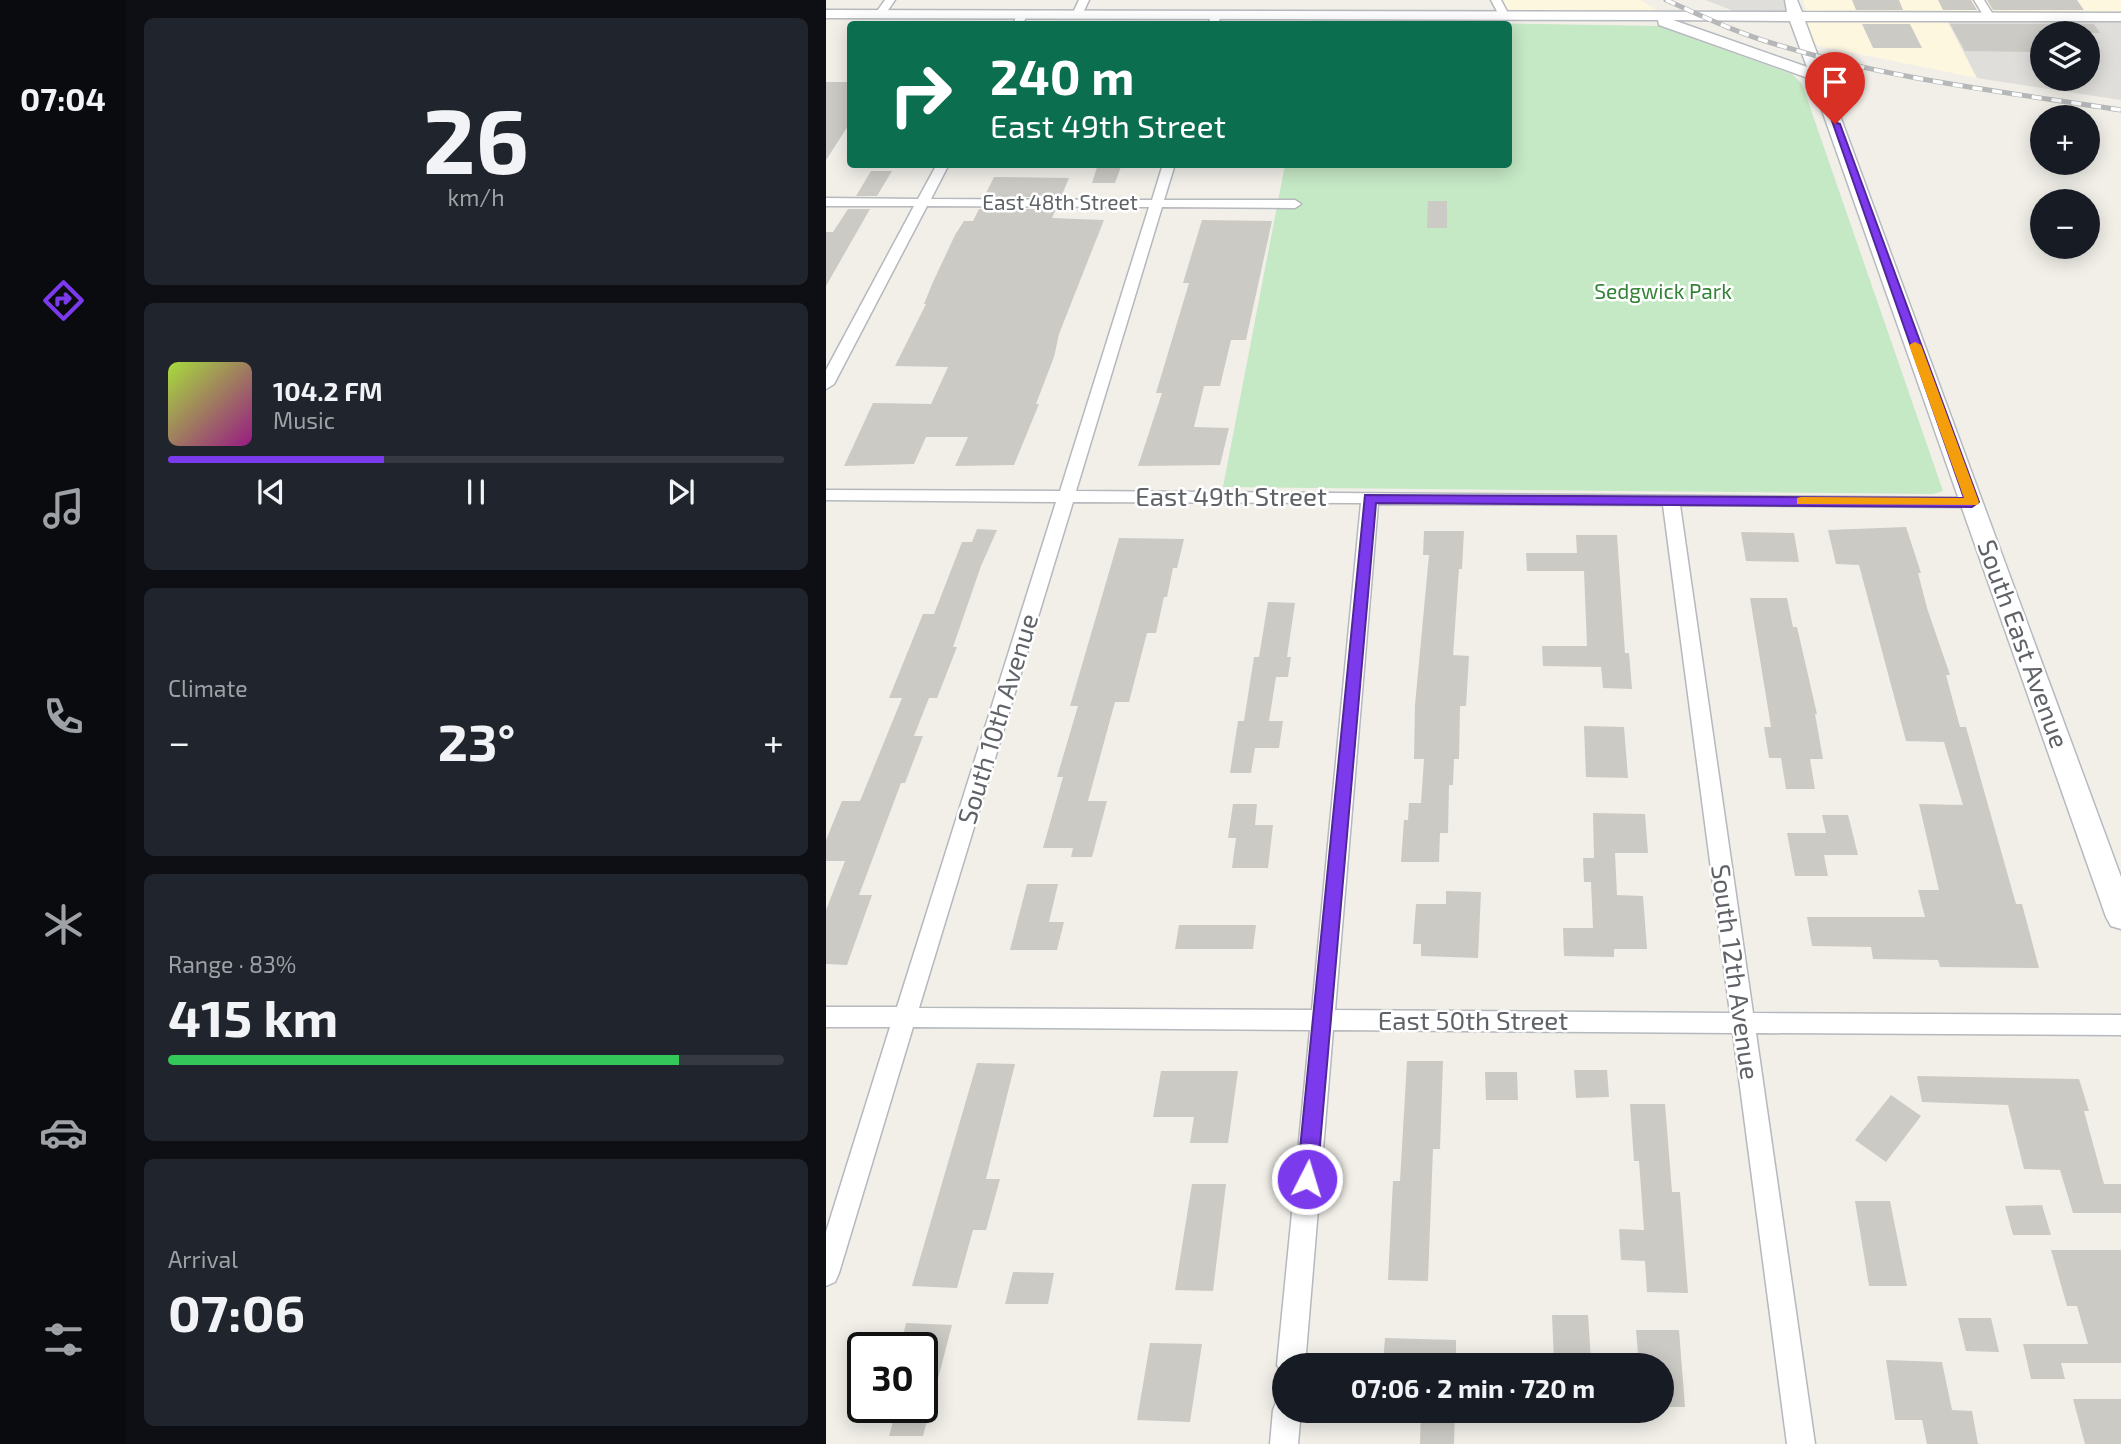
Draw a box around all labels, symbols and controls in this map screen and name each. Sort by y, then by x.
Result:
map controls [2030,21,2100,259]
button: layers [2030,21,2100,91]
text: 240 m [990,46,1134,105]
icon: right [875,49,966,140]
pin [1805,52,1865,124]
icon: arrive [1816,63,1854,101]
text: 07:04 [20,79,106,117]
text: 26 [423,83,529,192]
button: + [2030,105,2100,175]
text: East 49th Street [990,106,1226,144]
text: km/h [447,183,505,211]
street label: East 48th Street [982,189,1138,214]
button: − [2030,189,2100,259]
icon: directions [39,276,88,325]
park label: Sedgwick Park [1594,278,1732,303]
text: 104.2 FM [273,375,383,406]
text: Music [273,406,335,434]
icon: previous [252,473,290,511]
icon: pause [457,473,495,511]
icon: next [662,473,700,511]
street label: East 49th Street [1135,480,1327,511]
icon: music [39,484,88,533]
street label: South East Avenue [1972,535,2076,752]
street label: South 10th Avenue [950,610,1043,827]
text: Climate [168,674,248,702]
icon: phone [39,692,88,741]
text: 23° [438,709,515,771]
text: − [168,718,190,764]
text: + [763,718,784,764]
street label: South 12th Avenue [1706,862,1767,1082]
icon: climate [39,900,88,949]
text: Range · 83% [168,950,296,978]
text: 415 km [168,985,338,1047]
street label: East 50th Street [1378,1004,1568,1035]
icon: car [39,1108,88,1157]
position arrow [1270,1142,1344,1216]
text: Arrival [168,1245,238,1273]
text: 07:06 [168,1280,305,1342]
icon: filters [39,1315,88,1364]
speed limit sign: 30 [847,1332,938,1423]
text: 07:06 · 2 min · 720 m [1351,1372,1595,1403]

